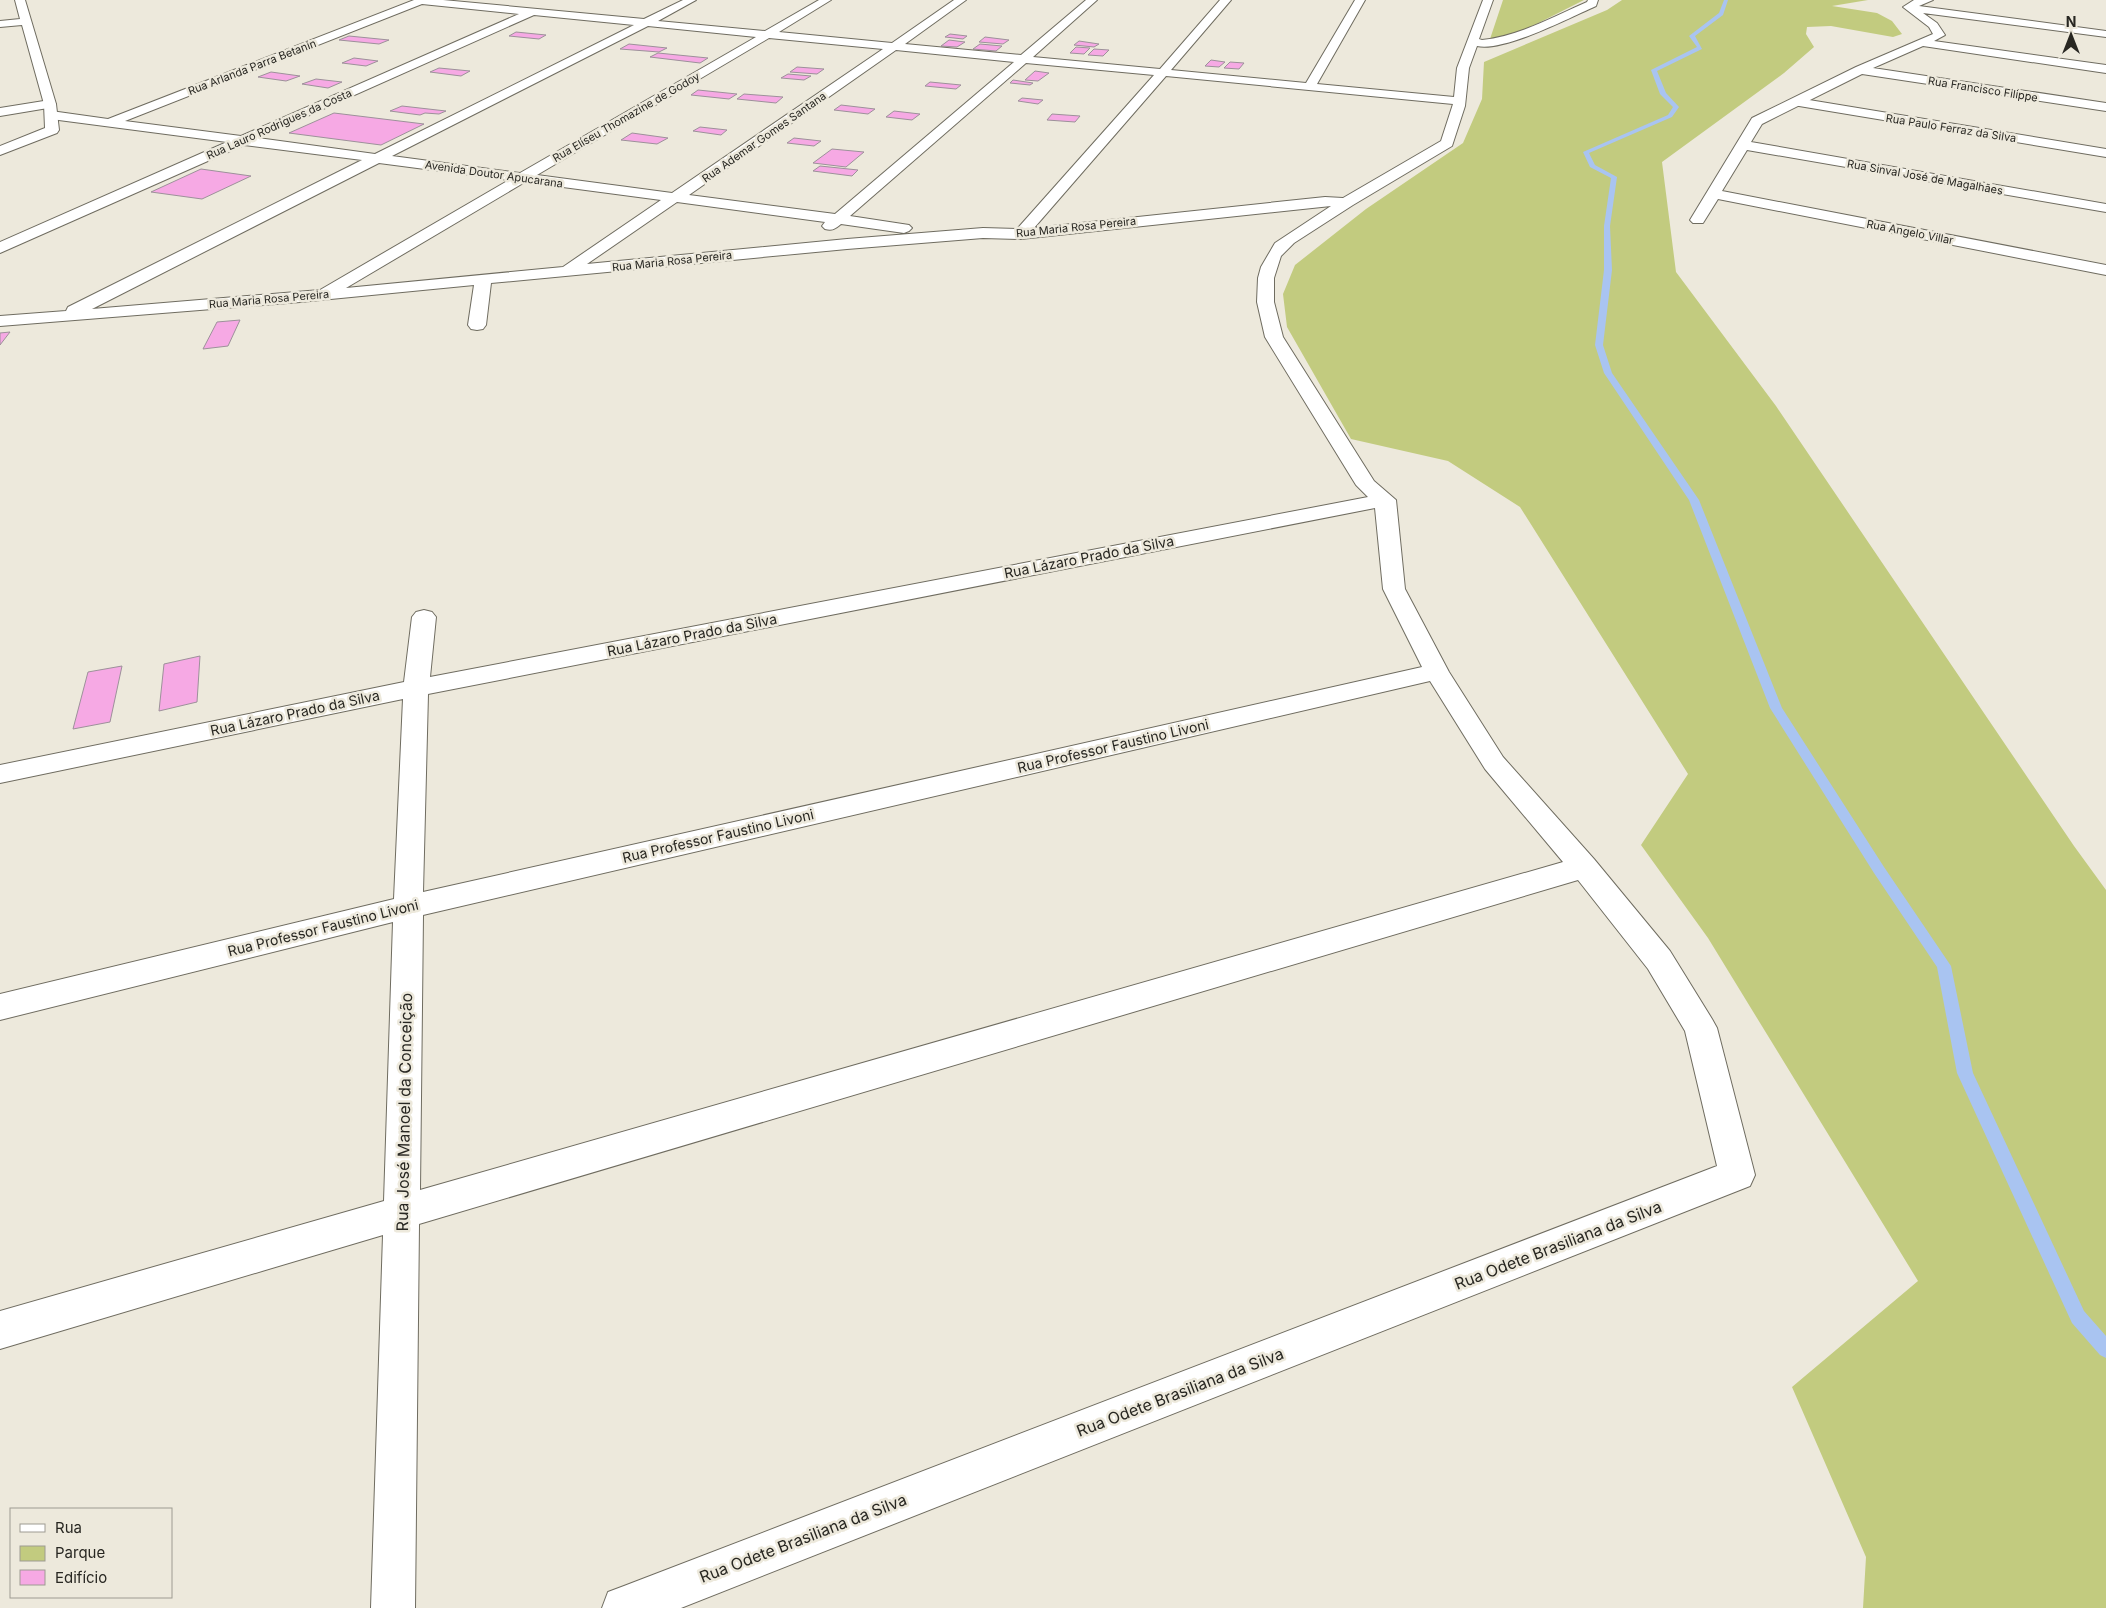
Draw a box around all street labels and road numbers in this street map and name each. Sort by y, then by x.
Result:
street label: Rua Arlanda Parra Betanin [186,36,318,98]
street label: Rua Eliseu Thomazine de Godoy [550,69,702,165]
street label: Rua Francisco Filippe [1927,73,2039,105]
street label: Rua Lauro Rodrigues da Costa [204,86,354,162]
street label: Rua Ademar Gomes Santana [699,89,829,185]
street label: Rua Paulo Ferraz da Silva [1885,111,2017,145]
street label: Rua Sinval José de Magalhães [1846,156,2004,198]
street label: Avenida Doutor Apucarana [424,157,564,191]
street label: Rua Maria Rosa Pereira [1015,214,1137,240]
street label: Rua Angelo Villar [1865,217,1955,247]
street label: Rua Maria Rosa Pereira [611,248,733,274]
street label: Rua Maria Rosa Pereira [208,287,330,311]
street label: Rua Lázaro Prado da Silva [1003,532,1175,581]
street label: Rua Lázaro Prado da Silva [606,610,778,659]
street label: Rua Lázaro Prado da Silva [209,686,381,739]
street label: Rua Professor Faustino Livoni [1016,715,1210,776]
street label: Rua Professor Faustino Livoni [621,805,815,866]
street label: Rua Professor Faustino Livoni [226,896,420,959]
street label: Rua José Manoel da Conceição [392,993,416,1231]
street label: Rua Odete Brasiliana da Silva [1452,1196,1664,1294]
street label: Rua Odete Brasiliana da Silva [1074,1343,1286,1441]
street label: Rua Odete Brasiliana da Silva [697,1489,909,1587]

